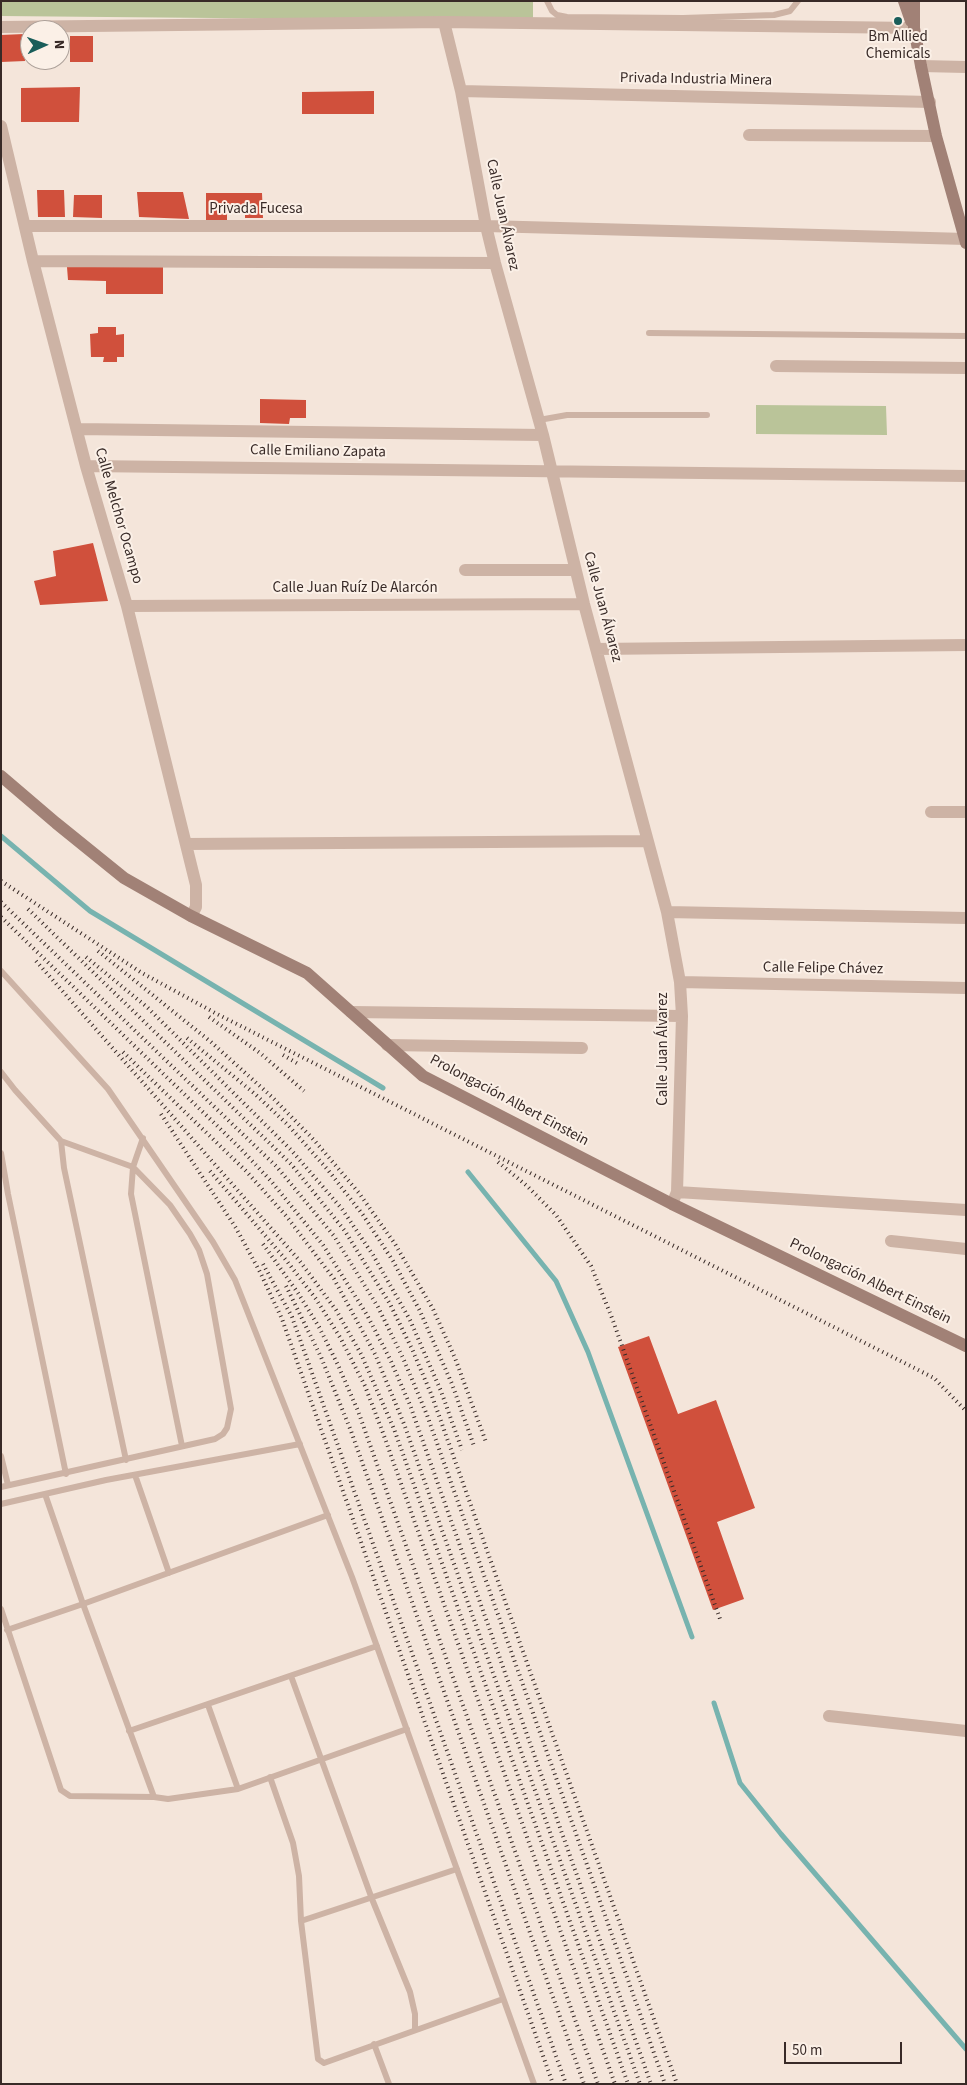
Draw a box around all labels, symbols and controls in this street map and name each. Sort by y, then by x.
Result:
marker: Bm Allied Chemicals [892,15,904,27]
north arrow [20,20,70,70]
place label: Bm Allied Chemicals [866,29,930,64]
text: N [49,40,69,50]
street label: Privada Industria Minera [620,70,772,90]
street label: Calle Juan Álvarez [481,158,523,272]
street label: Privada Fucesa [209,201,303,219]
street label: Calle Emiliano Zapata [250,442,386,462]
street label: Calle Melchor Ocampo [90,446,146,586]
street label: Calle Juan Álvarez [579,550,625,664]
street label: Calle Juan Ruíz De Alarcón [272,580,438,598]
street label: Calle Felipe Chávez [763,959,883,979]
street label: Calle Juan Álvarez [655,992,673,1106]
street label: Prolongación Albert Einstein [426,1051,592,1151]
street label: Prolongación Albert Einstein [786,1235,954,1329]
scale bar [787,2032,904,2064]
text: 50 m [792,2040,822,2061]

